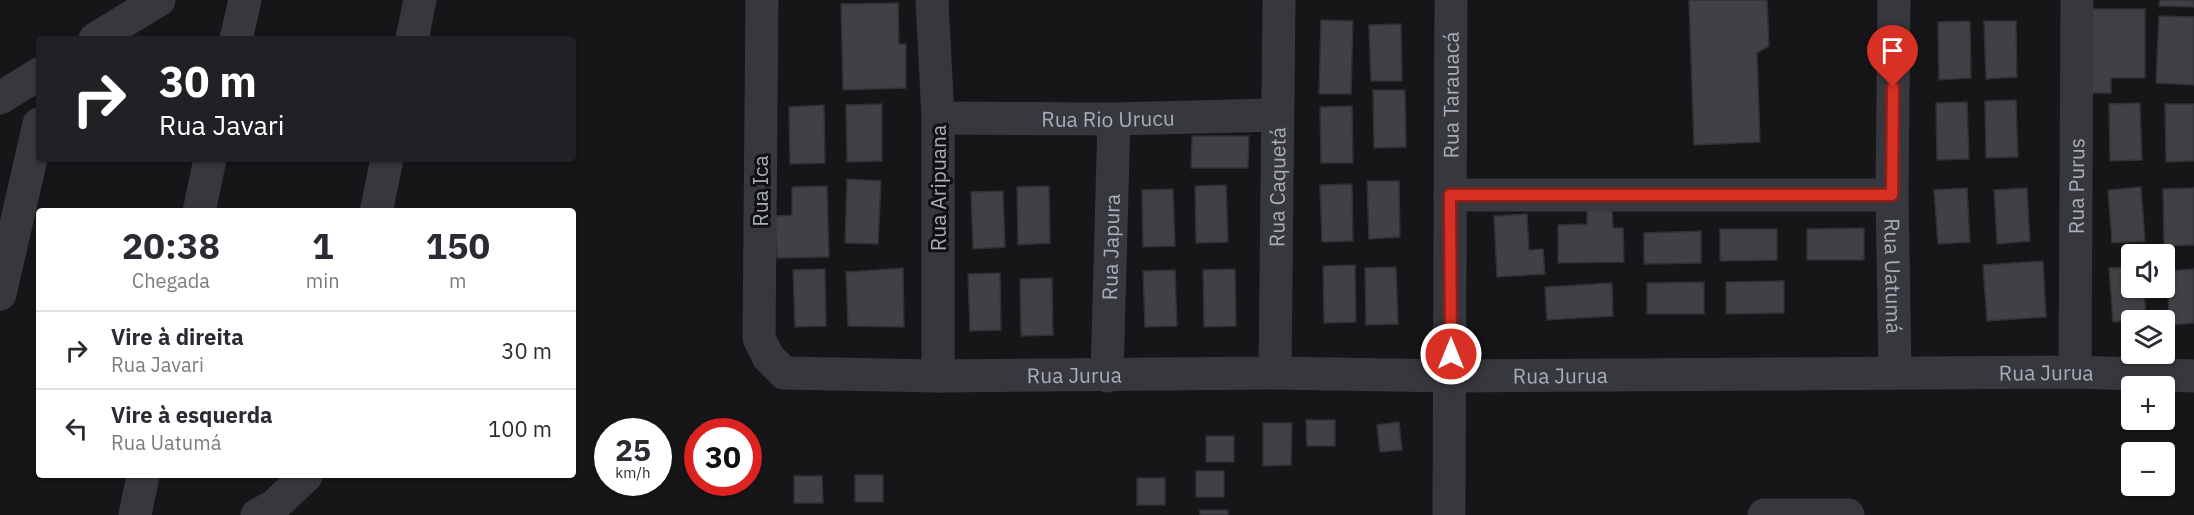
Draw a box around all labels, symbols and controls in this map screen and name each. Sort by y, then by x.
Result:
pin [1867,25,1918,87]
street label: Rua Tarauacá [1436,31,1465,159]
icon: arrive [1876,34,1909,67]
text: 30 m [159,54,257,109]
icon: right [60,60,138,138]
street label: Rua Rio Urucu [1041,104,1175,133]
text: Rua Javari [159,107,285,142]
street label: Rua Aripuana [924,125,952,251]
street label: Rua Caquetá [1262,127,1292,247]
street label: Rua Purus [2062,138,2090,234]
street label: Rua Ica [746,155,774,227]
street label: Rua Japura [1095,193,1126,301]
street label: Rua Uatumá [1878,218,1908,334]
text: 20:38 [122,222,220,269]
text: 1 [312,222,334,269]
text: 150 [425,222,490,269]
map controls [2121,244,2175,496]
button: sound [2121,244,2175,298]
text: Chegada [132,267,210,294]
text: min [306,267,340,294]
text: m [449,267,467,294]
button: layers [2121,310,2175,364]
text: Vire à direita [111,322,244,351]
position arrow [1419,322,1483,386]
icon: right [60,334,93,367]
text: 30 m [501,336,552,365]
text: Rua Javari [111,351,204,378]
street label: Rua Jurua [1999,358,2094,387]
street label: Rua Jurua [1027,360,1122,389]
street label: Rua Jurua [1513,361,1608,390]
button: + [2121,376,2175,430]
text: Vire à esquerda [111,400,273,429]
icon: left [60,412,93,445]
text: 100 m [488,414,552,443]
speed limit sign: 30 [684,418,762,496]
text: Rua Uatumá [111,429,221,456]
text: 25 [615,430,651,469]
button: − [2121,442,2175,496]
text: km/h [615,463,651,482]

